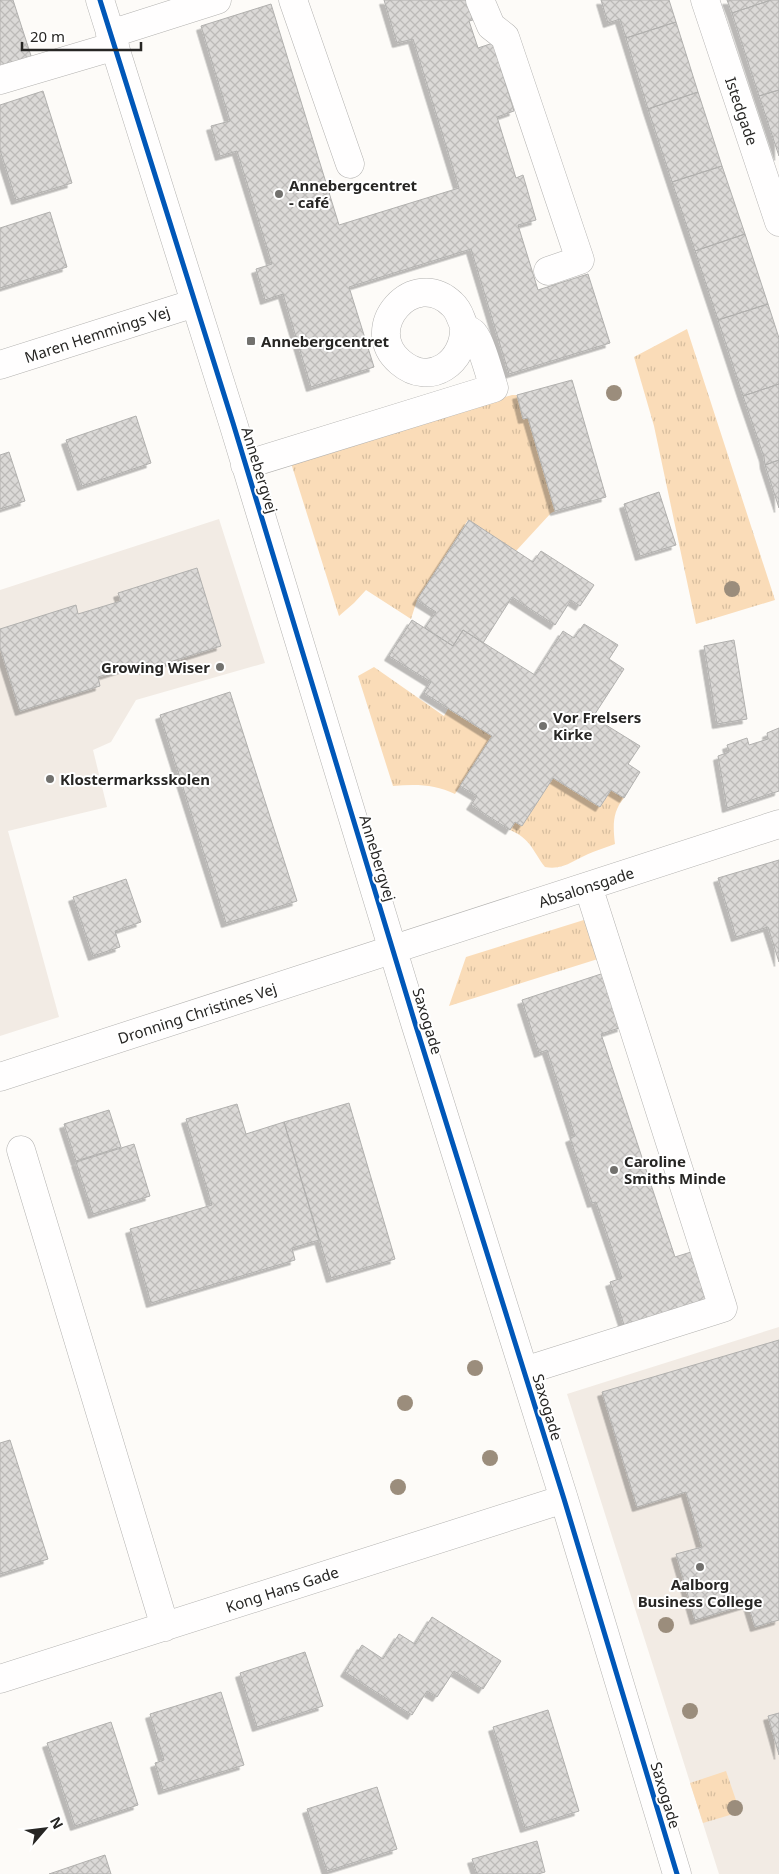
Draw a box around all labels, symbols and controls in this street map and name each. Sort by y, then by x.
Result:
scale bar [22,20,141,52]
text: 20 m [30,26,65,46]
street label: Istedgade [721,74,763,148]
place label: Annebergcentret - café [289,175,418,212]
marker: Annebergcentret - café [273,188,285,200]
street label: Maren Hemmings Vej [22,301,172,367]
place label: Annebergcentret [261,331,390,351]
marker: Annebergcentret [245,335,257,347]
street label: Annebergvej [237,424,283,516]
place label: Growing Wiser [101,657,210,677]
marker: Growing Wiser [214,661,226,673]
place label: Vor Frelsers Kirke [553,707,641,744]
marker: Vor Frelsers Kirke [537,720,549,732]
place label: Klostermarksskolen [60,769,210,789]
marker: Klostermarksskolen [44,773,56,785]
street label: Annebergvej [355,812,401,904]
street label: Absalonsgade [536,862,636,912]
street label: Dronning Christines Vej [115,978,279,1048]
street label: Saxogade [408,985,448,1057]
place label: Caroline Smiths Minde [624,1151,726,1188]
marker: Caroline Smiths Minde [608,1164,620,1176]
street label: Saxogade [528,1371,568,1443]
street label: Kong Hans Gade [223,1561,341,1617]
marker: Aalborg Business College [694,1561,706,1573]
place label: Aalborg Business College [638,1574,762,1611]
street label: Saxogade [646,1759,686,1831]
north arrow [20,1804,70,1854]
text: N [46,1813,68,1832]

